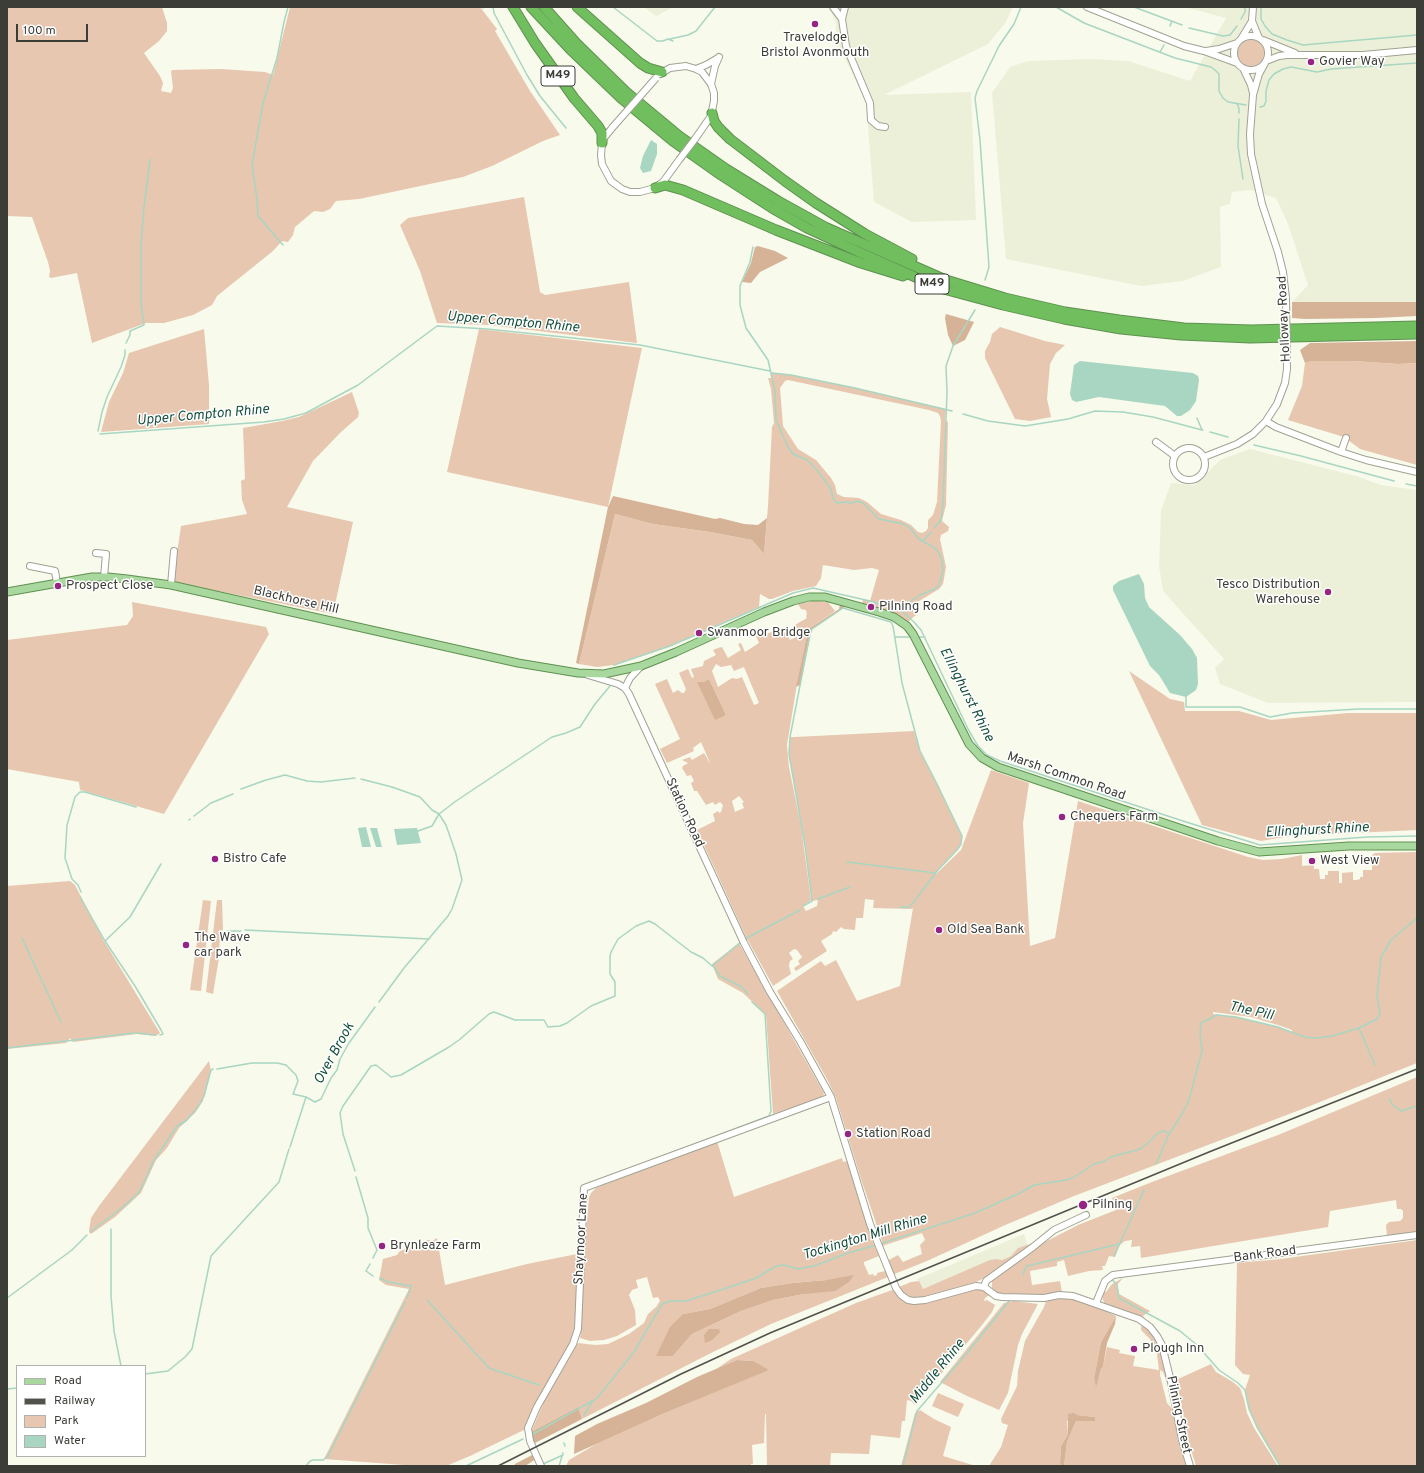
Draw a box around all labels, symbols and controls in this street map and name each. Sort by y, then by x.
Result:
scale bar [18,16,90,42]
marker: Travelodge Bristol Avonmouth [810,19,820,29]
text: 100 m [23,23,56,39]
place label: Travelodge Bristol Avonmouth [761,30,869,61]
place label: Govier Way [1319,54,1385,70]
marker: Govier Way [1306,57,1316,67]
road number: M49 [541,66,575,86]
road number: M49 [915,274,949,294]
street label: Holloway Road [1275,275,1295,363]
water label: Upper Compton Rhine [446,309,580,337]
water label: Upper Compton Rhine [136,402,270,430]
place label: Tesco Distribution Warehouse [1216,577,1320,608]
place label: Prospect Close [66,578,153,594]
marker: Prospect Close [53,581,63,591]
street label: Blackhorse Hill [252,584,340,618]
marker: Tesco Distribution Warehouse [1323,587,1333,597]
place label: Pilning Road [879,599,953,615]
marker: Pilning Road [866,602,876,612]
place label: Swanmoor Bridge [707,625,810,641]
marker: Swanmoor Bridge [694,628,704,638]
water label: Ellinghurst Rhine [935,645,997,745]
street label: Marsh Common Road [1005,749,1127,805]
street label: Station Road [661,776,707,850]
place label: Chequers Farm [1070,809,1158,825]
marker: Chequers Farm [1057,812,1067,822]
water label: Ellinghurst Rhine [1265,820,1369,842]
place label: Bistro Cafe [223,851,286,867]
place label: West View [1320,853,1379,869]
marker: Bistro Cafe [210,854,220,864]
marker: West View [1307,856,1317,866]
place label: Old Sea Bank [947,922,1025,938]
marker: Old Sea Bank [934,925,944,935]
place label: The Wave car park [194,930,250,961]
marker: The Wave car park [181,940,191,950]
water label: The Pill [1227,999,1275,1025]
water label: Over Brook [311,1020,359,1088]
place label: Station Road [856,1126,931,1142]
marker: Station Road [843,1129,853,1139]
street label: Shaymoor Lane [572,1193,592,1285]
place label: Pilning [1092,1197,1132,1213]
marker: Pilning [1077,1199,1089,1211]
water label: Tockington Mill Rhine [801,1211,929,1265]
place label: Brynleaze Farm [390,1238,481,1254]
marker: Brynleaze Farm [377,1241,387,1251]
street label: Bank Road [1233,1243,1297,1267]
water label: Middle Rhine [907,1336,969,1408]
place label: Plough Inn [1142,1341,1204,1357]
marker: Plough Inn [1129,1344,1139,1354]
legend [16,1365,146,1457]
text: Road [54,1373,82,1389]
street label: Pilning Street [1162,1375,1194,1455]
text: Railway [54,1393,95,1409]
text: Park [54,1413,79,1429]
text: Water [54,1433,86,1449]

